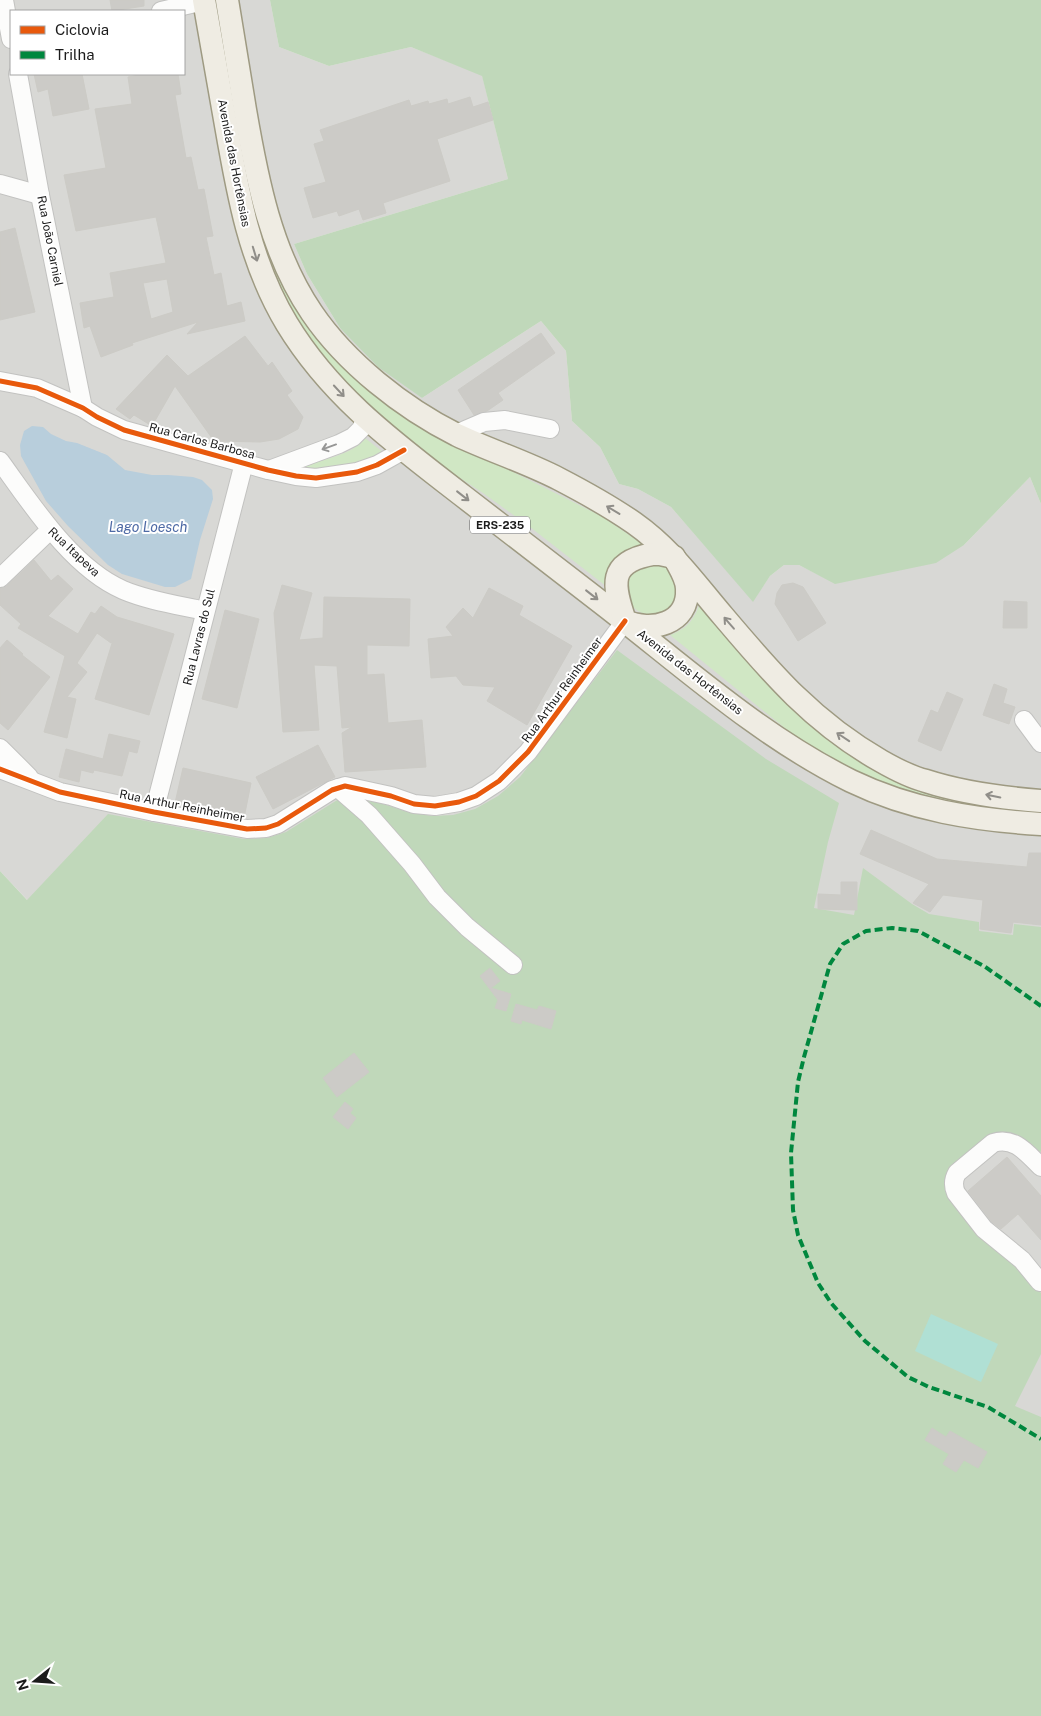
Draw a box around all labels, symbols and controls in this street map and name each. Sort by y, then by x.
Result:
legend [10,10,185,75]
text: Ciclovia [55,21,109,38]
text: Trilha [55,46,94,63]
street label: Avenida das Hortênsias [215,98,253,228]
street label: Rua João Carniel [34,195,66,288]
one-way arrow [250,245,260,261]
one-way arrow [333,385,345,397]
street label: Rua Carlos Barbosa [148,420,256,462]
one-way arrow [322,443,337,452]
one-way arrow [456,490,469,501]
one-way arrow [607,505,621,515]
road number: ERS-235 [470,516,530,534]
water label: Lago Loesch [109,519,187,535]
street label: Rua Itapeva [45,525,103,579]
street label: Rua Lavras do Sul [180,587,218,687]
one-way arrow [585,589,598,600]
one-way arrow [723,616,734,629]
street label: Avenida das Hortênsias [634,626,746,718]
street label: Rua Arthur Reinheimer [519,634,605,746]
one-way arrow [836,732,850,743]
street label: Rua Arthur Reinheimer [118,787,246,825]
one-way arrow [985,791,1001,801]
north arrow [10,1656,60,1706]
text: N [13,1677,32,1692]

